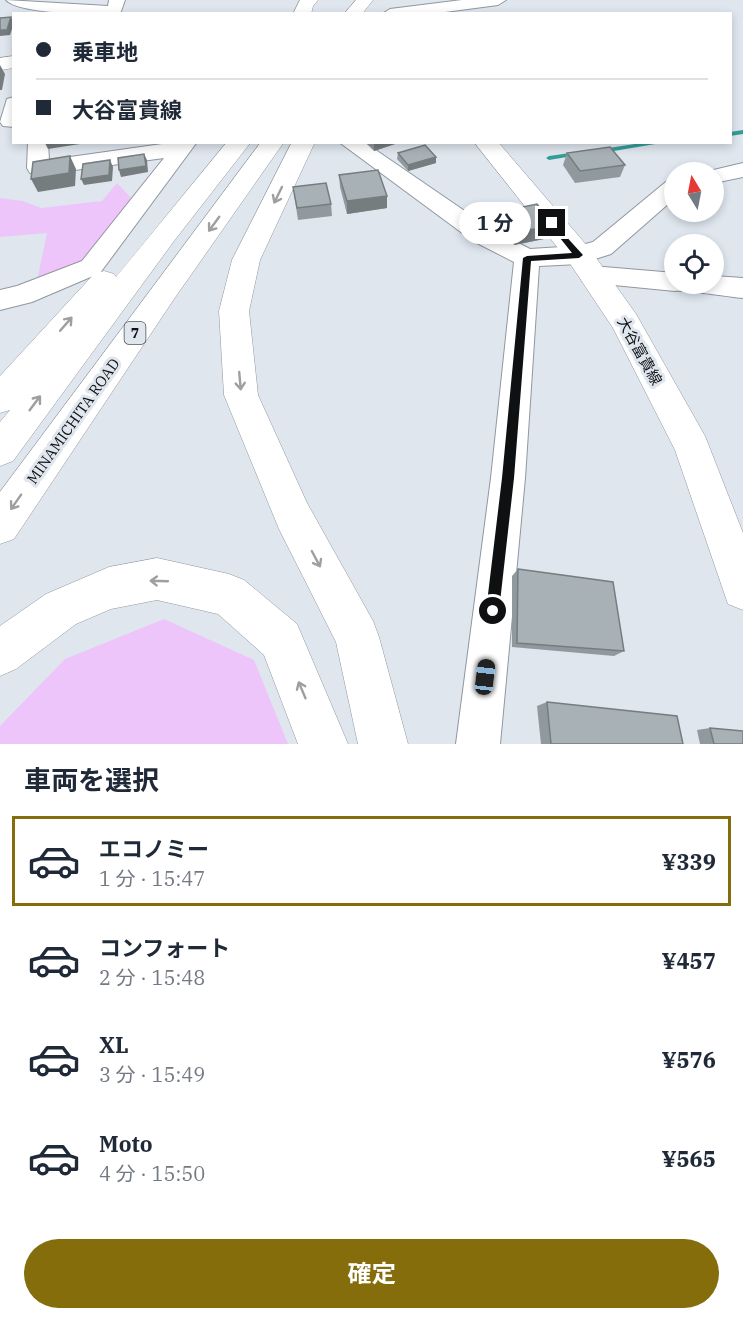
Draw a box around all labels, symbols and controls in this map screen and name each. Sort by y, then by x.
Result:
text: 乗車地 [72,37,138,66]
text: 大谷富貴線 [72,95,182,124]
north arrow [664,162,724,222]
map controls [664,162,724,294]
one-way arrow [272,186,284,203]
callout: 1 分 [459,202,531,244]
text: 1 分 [477,209,513,236]
route end [538,209,565,236]
one-way arrow [208,215,220,231]
button: locate [664,234,724,294]
street label: 大谷富貴線 [614,314,666,388]
one-way arrow [59,316,73,331]
road number: 7 [124,322,146,344]
street label: MINAMICHITA ROAD [22,355,124,487]
one-way arrow [235,370,246,390]
one-way arrow [29,396,42,412]
one-way arrow [10,494,22,510]
one-way arrow [311,550,322,568]
one-way arrow [149,575,169,586]
route start [479,597,506,624]
car [474,658,496,696]
one-way arrow [296,681,307,699]
text: 車両を選択 [24,762,159,797]
icon: car [27,834,81,888]
text: エコノミー [99,834,209,863]
text: ¥339 [661,847,716,876]
text: 1 分 · 15:47 [99,865,205,892]
icon: car [27,933,81,987]
text: コンフォート [99,933,230,962]
text: ¥457 [661,946,716,975]
text: 2 分 · 15:48 [99,964,205,991]
text: XL [99,1030,129,1059]
icon: car [27,1032,81,1086]
text: ¥576 [661,1045,716,1074]
text: 3 分 · 15:49 [99,1061,205,1088]
text: Moto [99,1129,153,1158]
icon: car [27,1131,81,1185]
text: ¥565 [661,1144,716,1173]
text: 4 分 · 15:50 [99,1160,205,1187]
button: 確定 [24,1239,719,1308]

